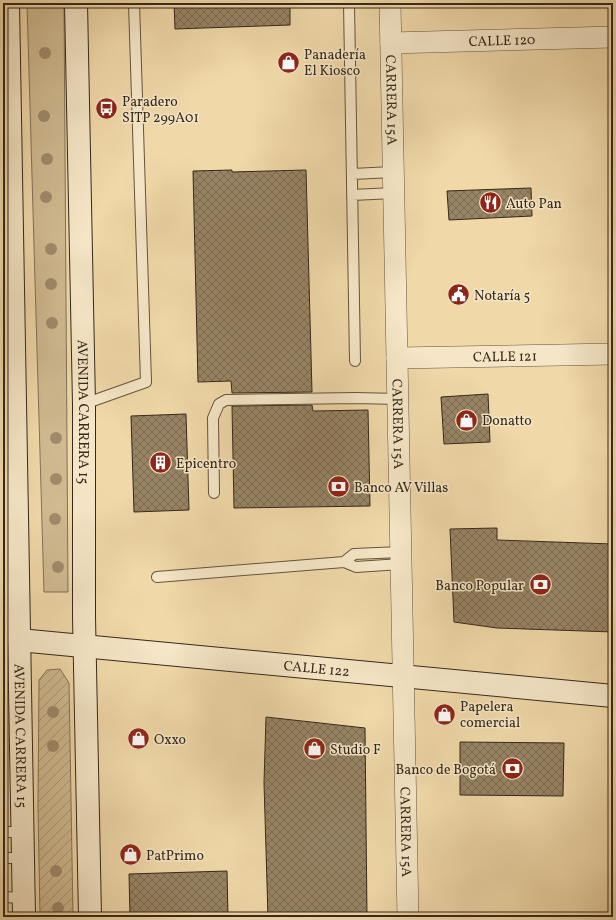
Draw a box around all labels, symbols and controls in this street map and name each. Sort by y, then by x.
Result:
street label: CALLE 120 [468,31,536,52]
place label: Panadería El Kiosco [304,46,366,81]
shop icon: Panadería El Kiosco [275,49,301,75]
street label: CARRERA 15A [380,55,401,146]
place label: Paradero SITP 299A01 [122,93,199,128]
bus stop icon: Paradero SITP 299A01 [93,96,119,122]
restaurant icon: Auto Pan [477,190,503,216]
place label: Auto Pan [506,195,562,214]
public building icon: Notaría 5 [445,282,471,308]
place label: Notaría 5 [474,287,530,306]
street label: AVENIDA CARRERA 15 [72,340,92,484]
street label: CALLE 121 [473,347,537,368]
street label: CARRERA 15A [386,378,407,470]
shop icon: Donatto [453,407,479,433]
place label: Donatto [482,412,532,431]
building icon: Epicentro [147,450,173,476]
place label: Epicentro [176,455,236,474]
bank icon: Banco AV Villas [326,474,352,500]
place label: Banco AV Villas [354,479,448,498]
bank icon: Banco Popular [527,572,553,598]
place label: Banco Popular [435,577,524,596]
street label: CALLE 122 [283,657,350,682]
street label: AVENIDA CARRERA 15 [9,664,30,808]
place label: Papelera comercial [460,698,520,733]
shop icon: Papelera comercial [431,701,457,727]
shop icon: Oxxo [126,726,152,752]
place label: Oxxo [154,731,186,750]
shop icon: Studio F [302,736,328,762]
place label: Studio F [330,741,381,760]
bank icon: Banco de Bogotá [499,756,525,782]
place label: Banco de Bogotá [395,761,496,780]
street label: CARRERA 15A [394,786,415,877]
shop icon: PatPrimo [117,842,143,868]
place label: PatPrimo [146,847,204,866]

